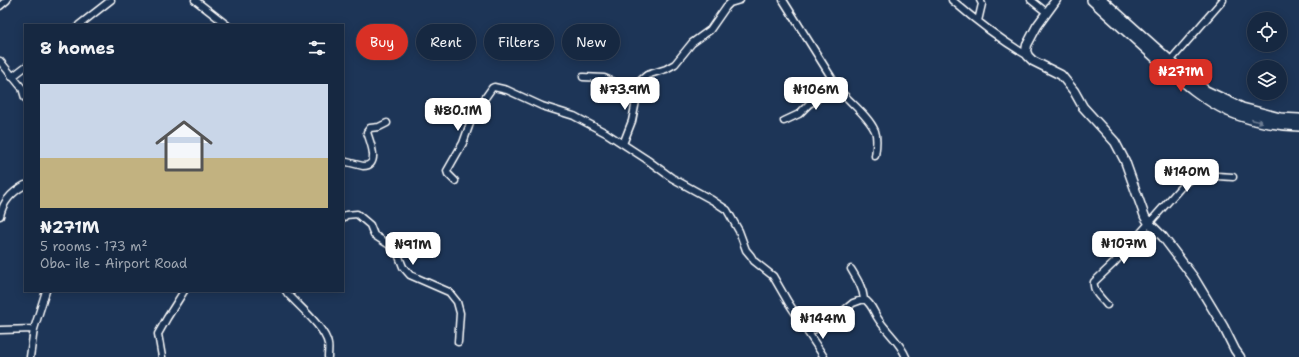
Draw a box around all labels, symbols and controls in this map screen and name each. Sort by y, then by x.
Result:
map controls [1247,12,1287,100]
button: locate [1247,12,1287,52]
chip: Buy [356,24,408,60]
chip: Rent [416,24,476,60]
chip: Filters [484,24,554,60]
chip: New [562,24,620,60]
text: 8 homes [40,37,115,59]
icon: filters [306,37,328,59]
pin: ₦271M [1153,59,1209,93]
button: layers [1247,60,1287,100]
text: ₦271M [1158,63,1204,80]
pin: ₦73.9M [592,77,658,111]
pin: ₦106M [788,77,844,111]
text: ₦73.9M [600,81,650,98]
text: ₦106M [793,81,839,98]
pin: ₦80.1M [425,98,491,132]
text: ₦80.1M [434,102,482,119]
icon: home [148,110,220,182]
one-way arrow [1251,118,1264,124]
pin: ₦140M [1159,159,1215,193]
text: ₦140M [1164,163,1210,180]
text: ₦271M [40,216,99,238]
pin: ₦107M [1096,231,1152,265]
pin: ₦91M [389,232,437,266]
text: ₦107M [1101,235,1147,252]
text: ₦91M [394,236,432,253]
text: 5 rooms · 173 m² [40,238,147,255]
text: Oba- ile - Airport Road [40,255,187,272]
pin: ₦144M [795,306,851,340]
text: ₦144M [800,310,846,327]

